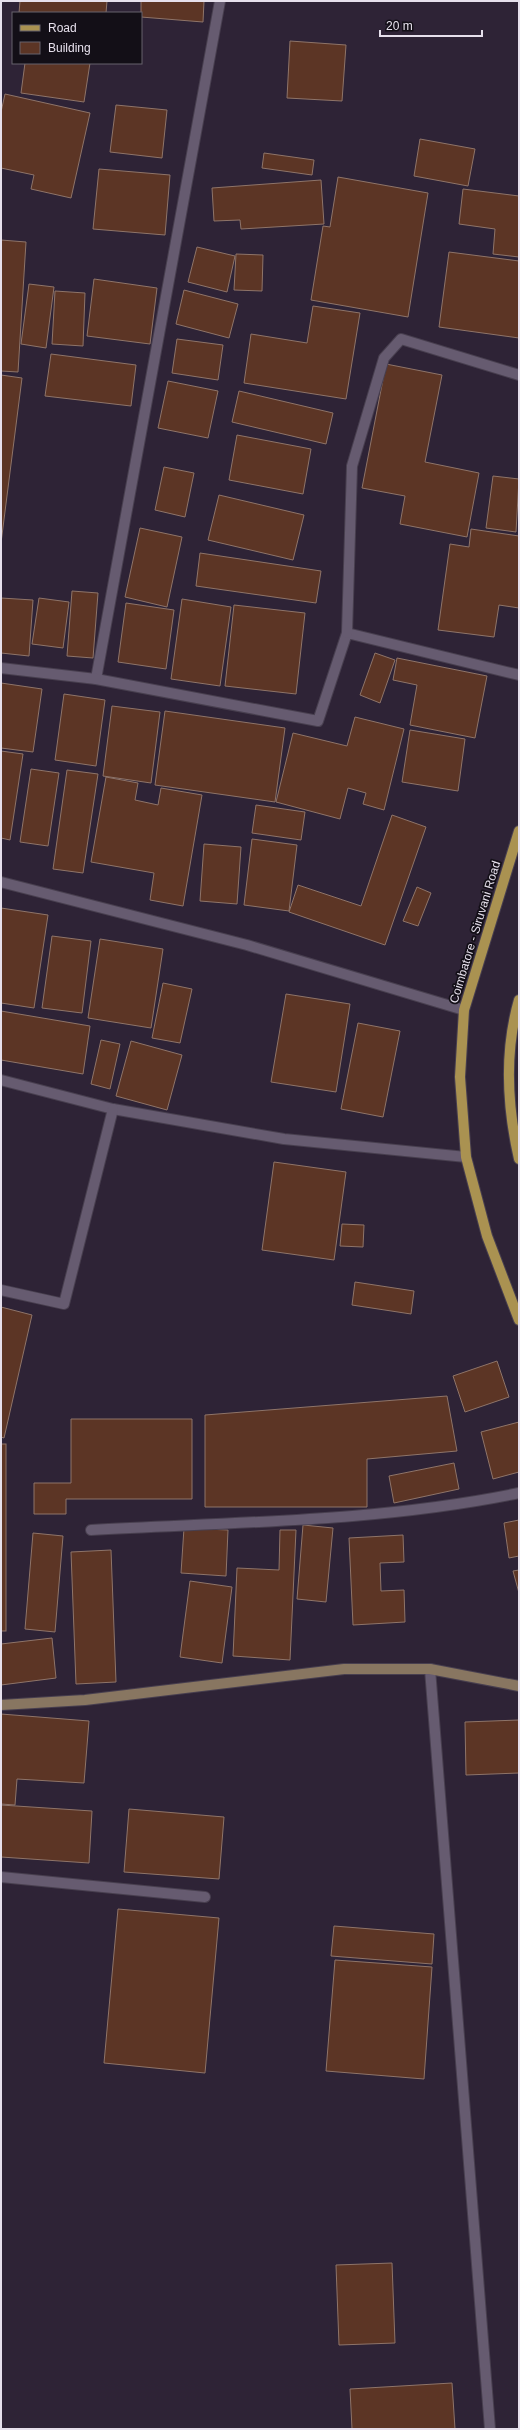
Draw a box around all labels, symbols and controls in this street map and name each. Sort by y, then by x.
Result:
legend [12,12,142,64]
scale bar [380,12,482,38]
text: 20 m [386,19,413,33]
text: Road [48,21,77,35]
text: Building [48,41,91,55]
street label: Coimbatore - Siruvani Road [447,859,503,1005]

